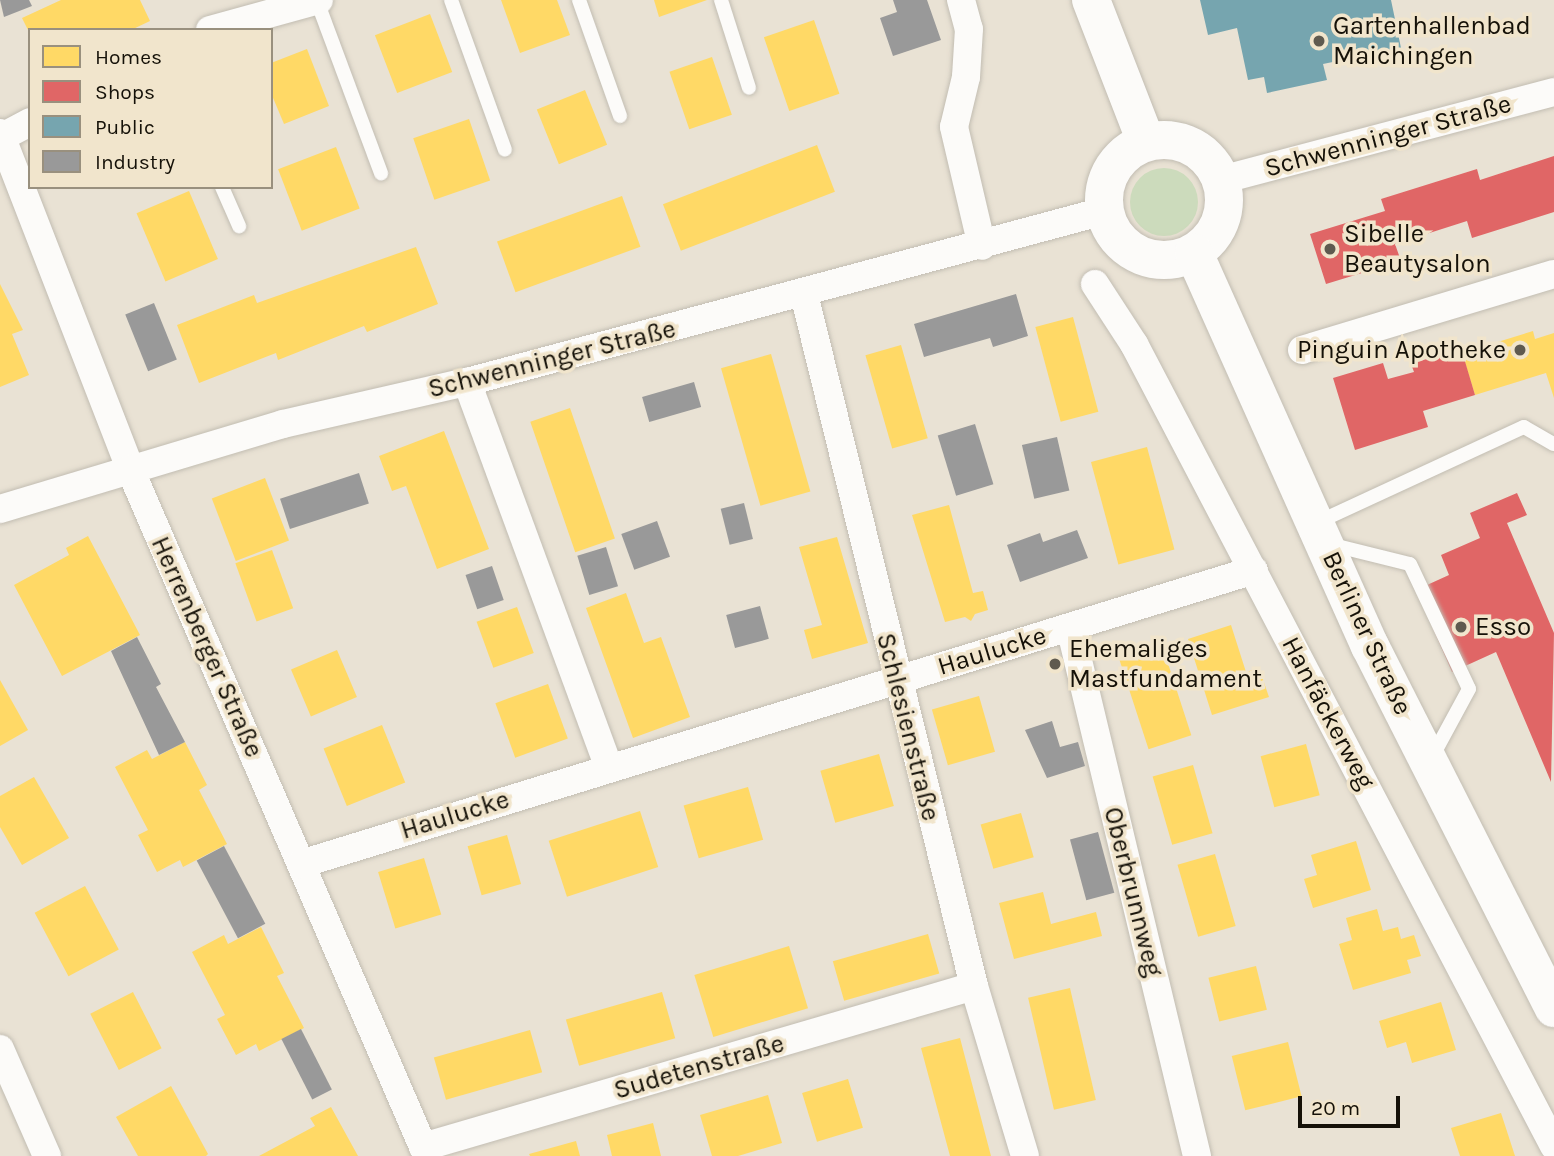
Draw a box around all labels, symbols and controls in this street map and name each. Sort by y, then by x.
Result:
place label: Gartenhallenbad Maichingen [1333,10,1531,72]
legend [28,28,273,189]
marker: Gartenhallenbad Maichingen [1311,33,1327,49]
text: Homes [95,45,162,69]
text: Shops [95,80,155,104]
street label: Schwenninger Straße [1261,88,1515,184]
text: Public [95,115,155,139]
text: Industry [95,150,175,174]
place label: Sibelle Beautysalon [1344,218,1491,280]
marker: Sibelle Beautysalon [1322,241,1338,257]
street label: Schwenninger Straße [425,313,679,405]
place label: Pinguin Apotheke [1297,334,1506,366]
marker: Pinguin Apotheke [1512,342,1528,358]
street label: Herrenberger Straße [144,532,270,762]
street label: Berliner Straße [1315,546,1419,720]
place label: Esso [1475,611,1531,643]
marker: Esso [1453,619,1469,635]
street label: Haulucke [934,620,1050,682]
street label: Schlesienstraße [870,630,946,824]
street label: Hanfäckerweg [1275,631,1381,795]
place label: Ehemaliges Mastfundament [1069,633,1262,694]
marker: Ehemaliges Mastfundament [1047,656,1063,672]
street label: Haulucke [397,784,513,846]
street label: Oberbrunnweg [1097,804,1169,980]
street label: Sudetenstraße [610,1028,788,1106]
scale bar [1302,1082,1404,1126]
text: 20 m [1311,1096,1360,1120]

